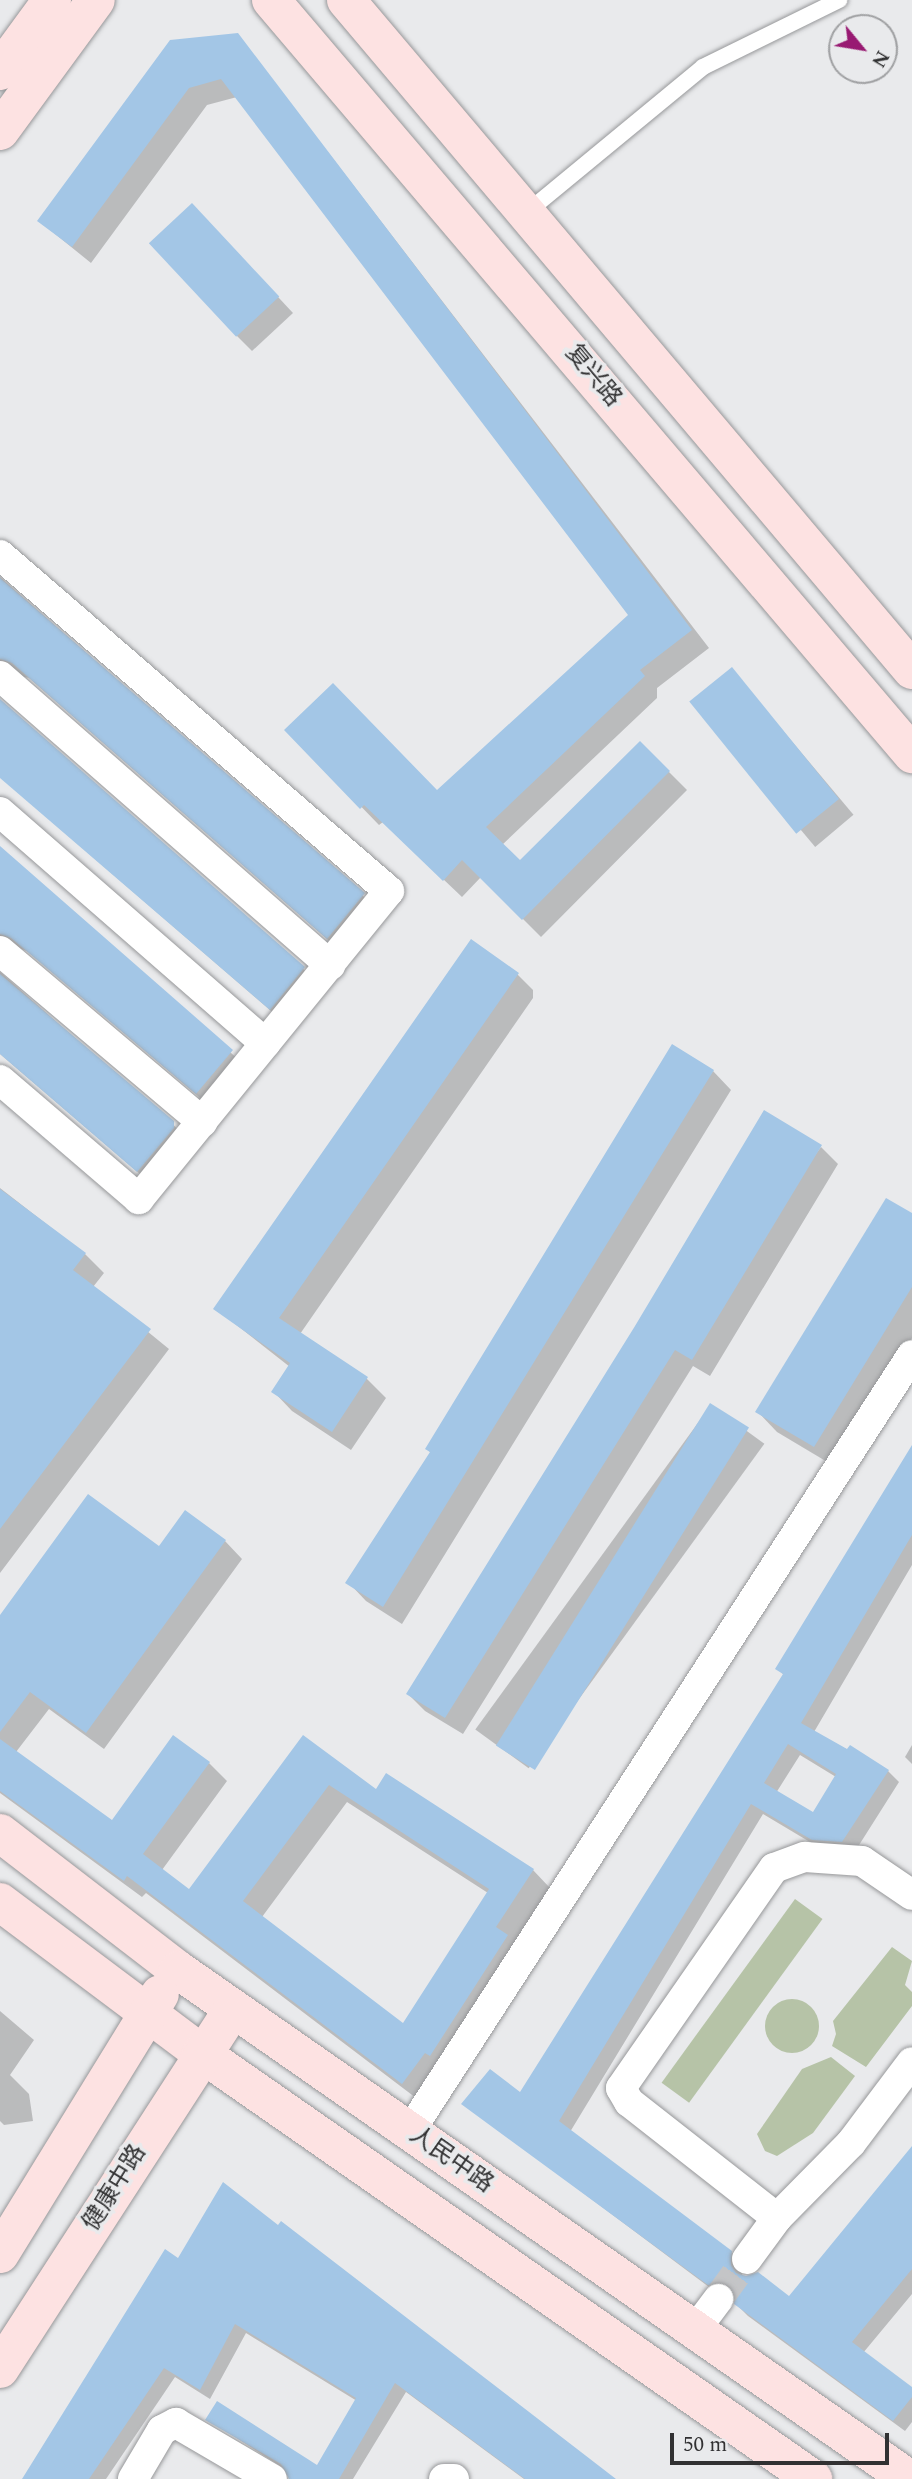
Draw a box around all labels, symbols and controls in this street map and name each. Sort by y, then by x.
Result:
north arrow [828,14,898,84]
text: N [863,45,896,73]
street label: 复兴路 [559,339,627,413]
street label: 人民中路 [403,2121,499,2199]
street label: 健康中路 [77,2140,153,2236]
scale bar [674,2420,893,2464]
text: 50 m [683,2429,727,2461]

